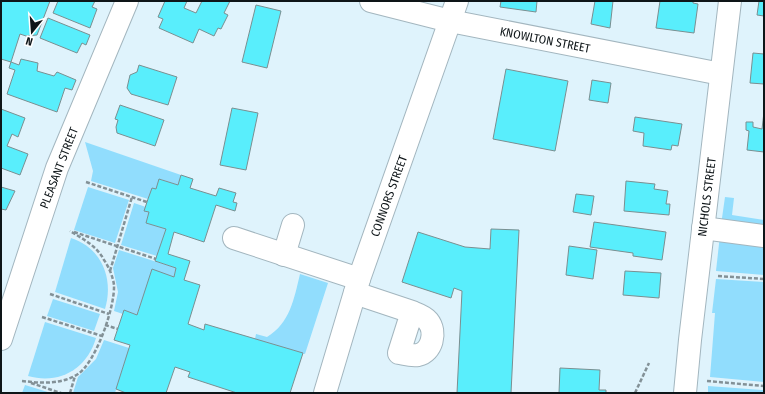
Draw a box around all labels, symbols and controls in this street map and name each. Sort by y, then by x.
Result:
north arrow [12,12,52,52]
street label: KNOWLTON STREET [499,24,592,56]
text: N [24,34,34,48]
street label: PLEASANT STREET [37,125,81,211]
street label: CONNORS STREET [368,153,410,238]
street label: NICHOLS STREET [695,156,719,237]

